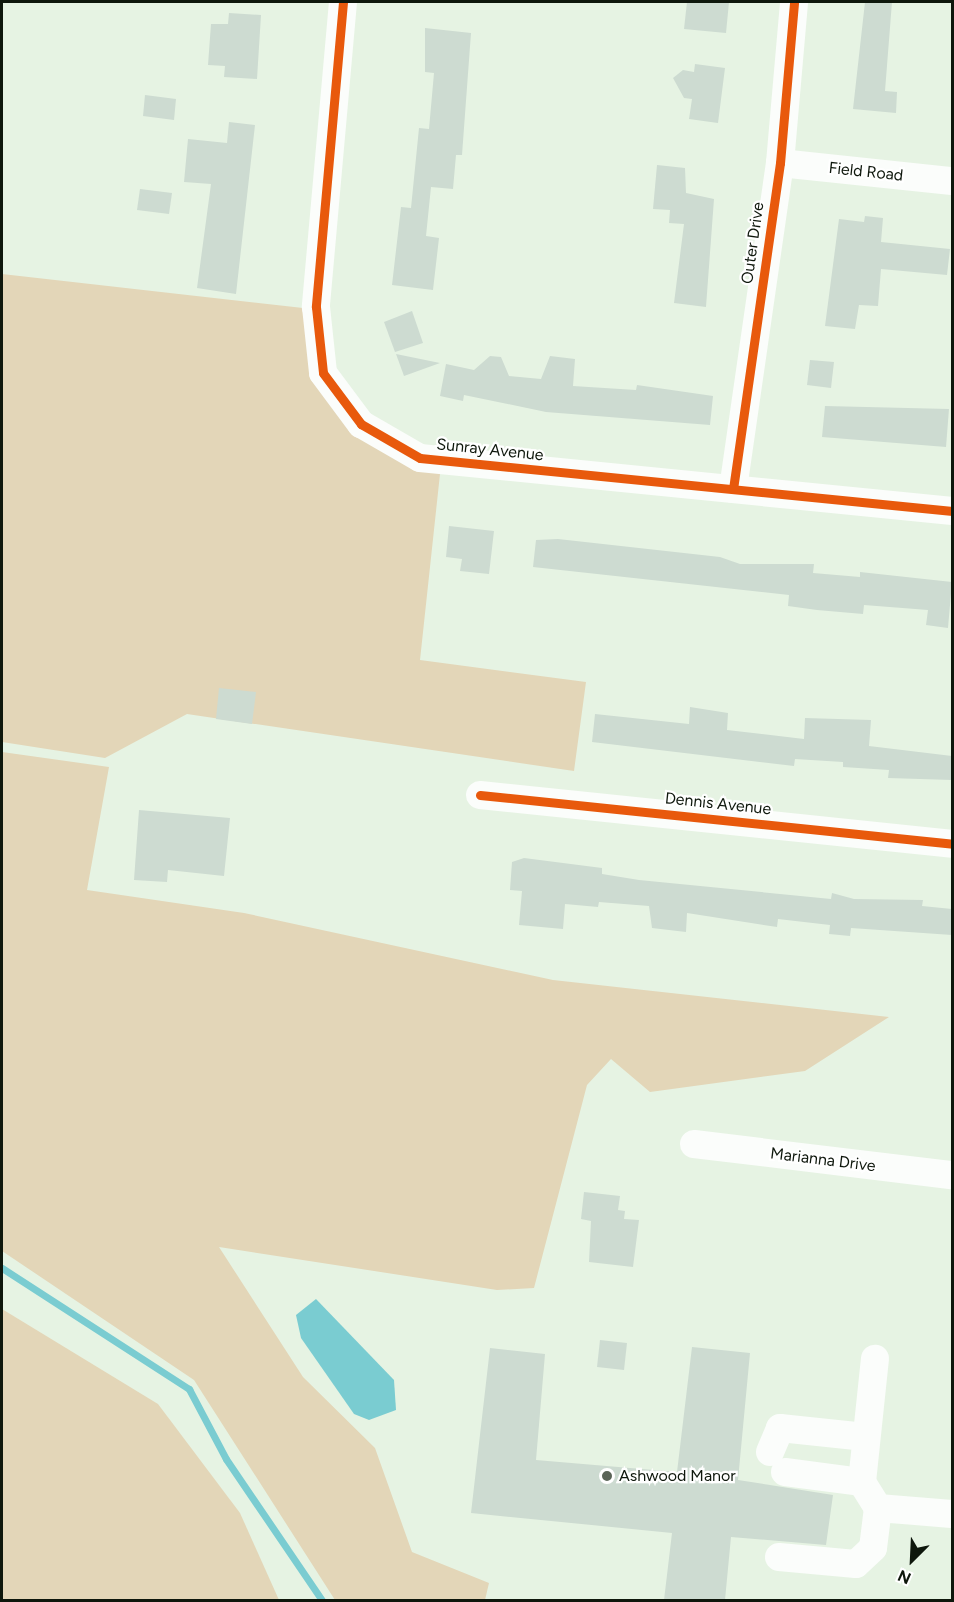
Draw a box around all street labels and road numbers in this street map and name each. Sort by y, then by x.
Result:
street label: Field Road [828,159,904,185]
street label: Outer Drive [738,201,768,285]
street label: Sunray Avenue [435,435,545,465]
street label: Dennis Avenue [664,789,772,819]
street label: Marianna Drive [769,1144,877,1176]

